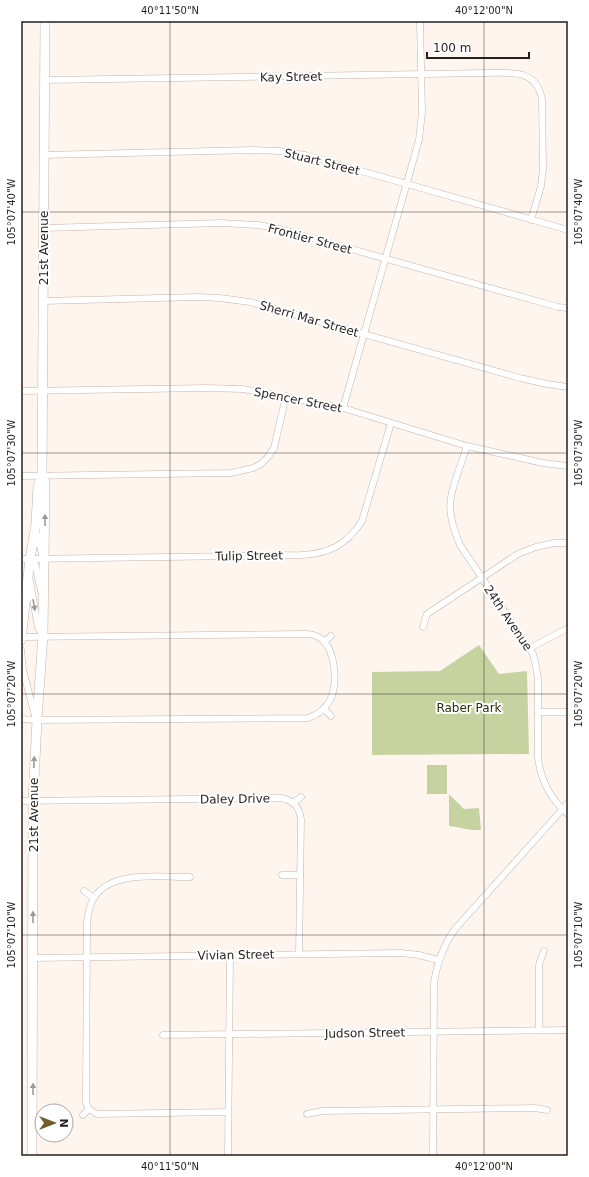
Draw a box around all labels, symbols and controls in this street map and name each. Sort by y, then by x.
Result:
text: 40°11'50"N [141,5,199,16]
text: 40°12'00"N [455,5,513,16]
scale bar [427,34,529,60]
text: 100 m [433,41,471,55]
street label: Kay Street [260,69,323,85]
street label: Stuart Street [283,146,361,178]
text: 105°07'40"W [6,179,17,245]
text: 105°07'40"W [573,179,584,245]
street label: 21st Avenue [37,211,51,285]
street label: Frontier Street [267,221,354,257]
street label: Sherri Mar Street [258,298,360,340]
street label: Spencer Street [253,385,344,415]
text: 105°07'30"W [6,420,17,486]
text: 105°07'30"W [573,420,584,486]
one-way arrow [42,513,48,526]
street label: Tulip Street [214,548,283,564]
street label: 24th Avenue [481,583,535,653]
one-way arrow [31,599,37,611]
text: 105°07'20"W [6,661,17,727]
text: 105°07'20"W [573,661,584,727]
park label: Raber Park [436,701,502,715]
one-way arrow [31,756,38,768]
street label: 21st Avenue [27,778,41,852]
street label: Daley Drive [200,791,270,807]
text: 105°07'10"W [6,902,17,968]
text: 105°07'10"W [573,902,584,968]
one-way arrow [30,910,36,923]
street label: Vivian Street [197,947,275,963]
street label: Judson Street [324,1025,406,1041]
one-way arrow [30,1082,36,1095]
north arrow [34,1103,74,1143]
text: N [57,1118,70,1128]
text: 40°11'50"N [141,1161,199,1172]
text: 40°12'00"N [455,1161,513,1172]

